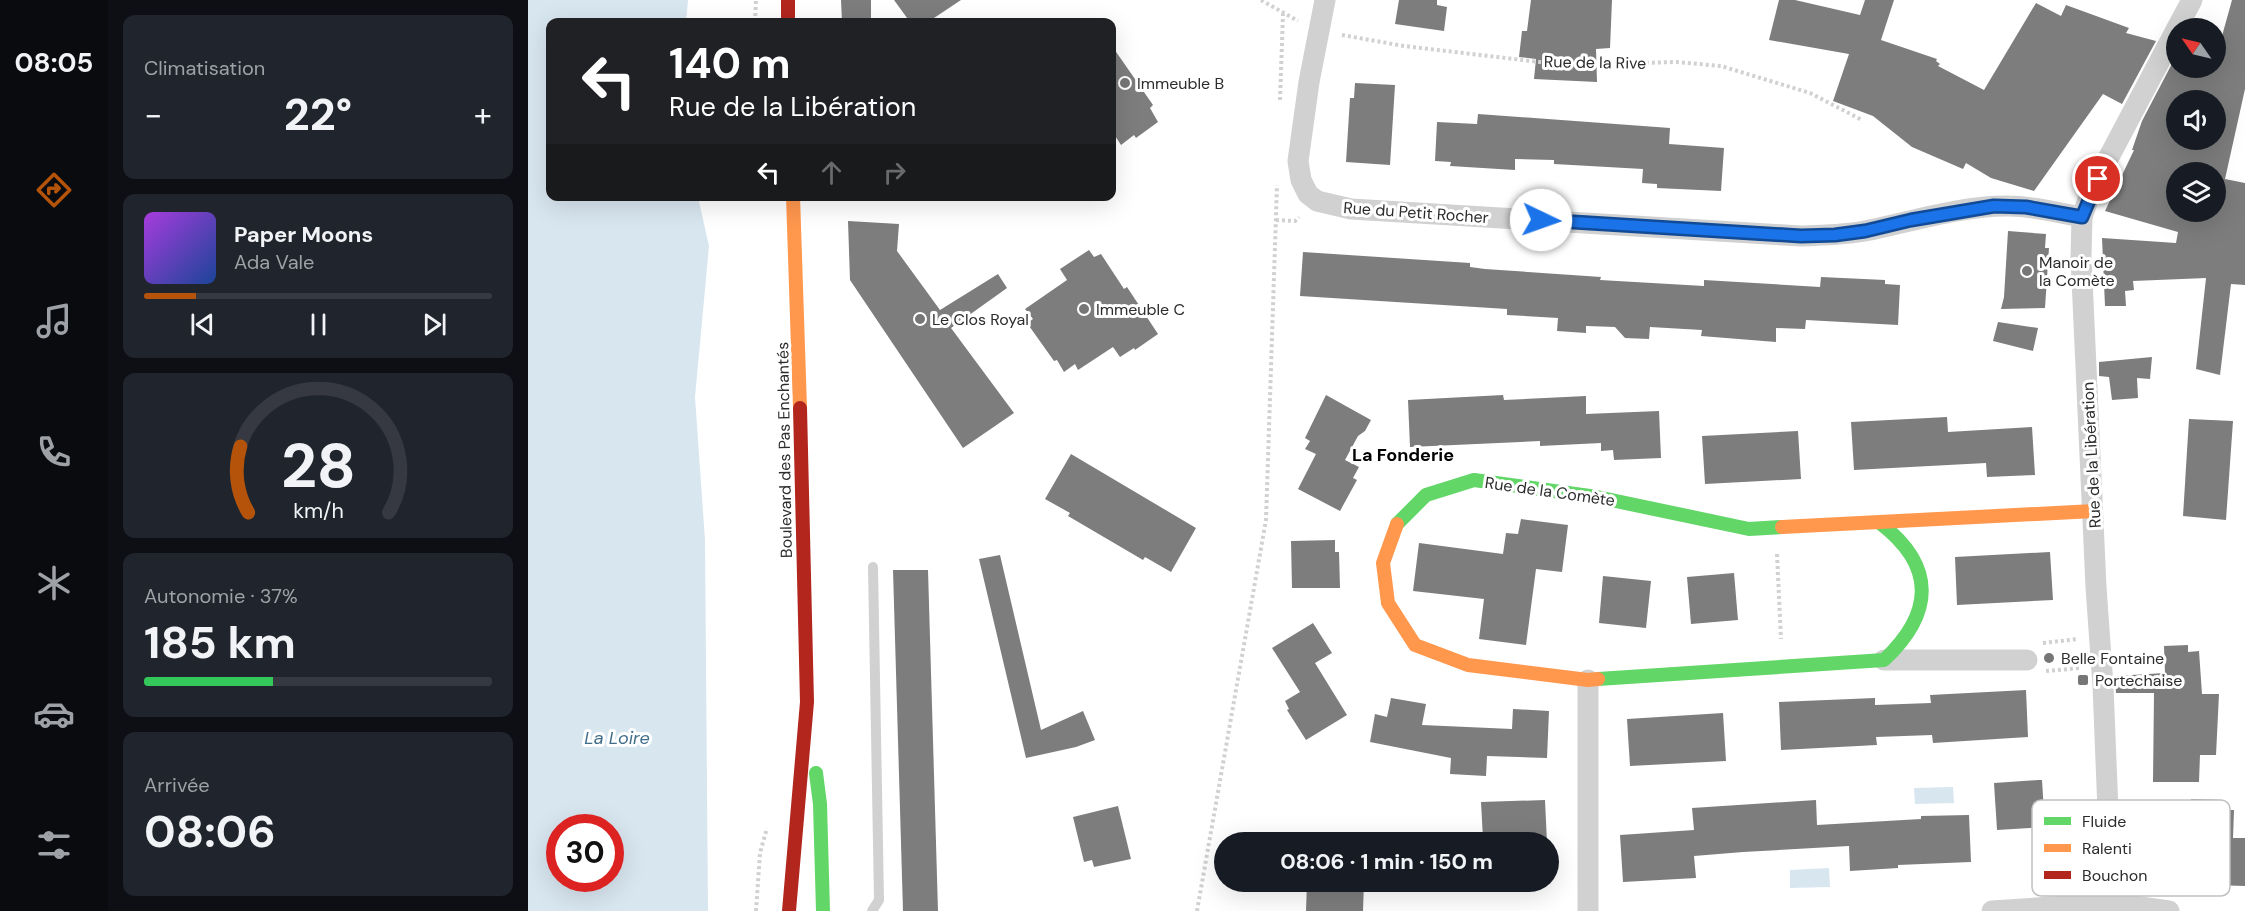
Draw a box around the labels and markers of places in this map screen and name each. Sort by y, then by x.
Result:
place label: Immeuble B [1137,73,1224,94]
marker: Immeuble B [1118,76,1132,90]
pin [2072,153,2123,204]
place label: Manoir de la Comète [2039,252,2115,291]
marker: Manoir de la Comète [2020,264,2034,278]
place label: Immeuble C [1096,299,1185,320]
marker: Immeuble C [1077,302,1091,316]
place label: Le Clos Royal [932,309,1029,330]
marker: Le Clos Royal [913,312,927,326]
place label: Belle Fontaine [2061,648,2164,669]
marker: Belle Fontaine [2042,651,2056,665]
place label: Portechaise [2095,670,2182,691]
marker: Portechaise [2076,673,2090,687]

